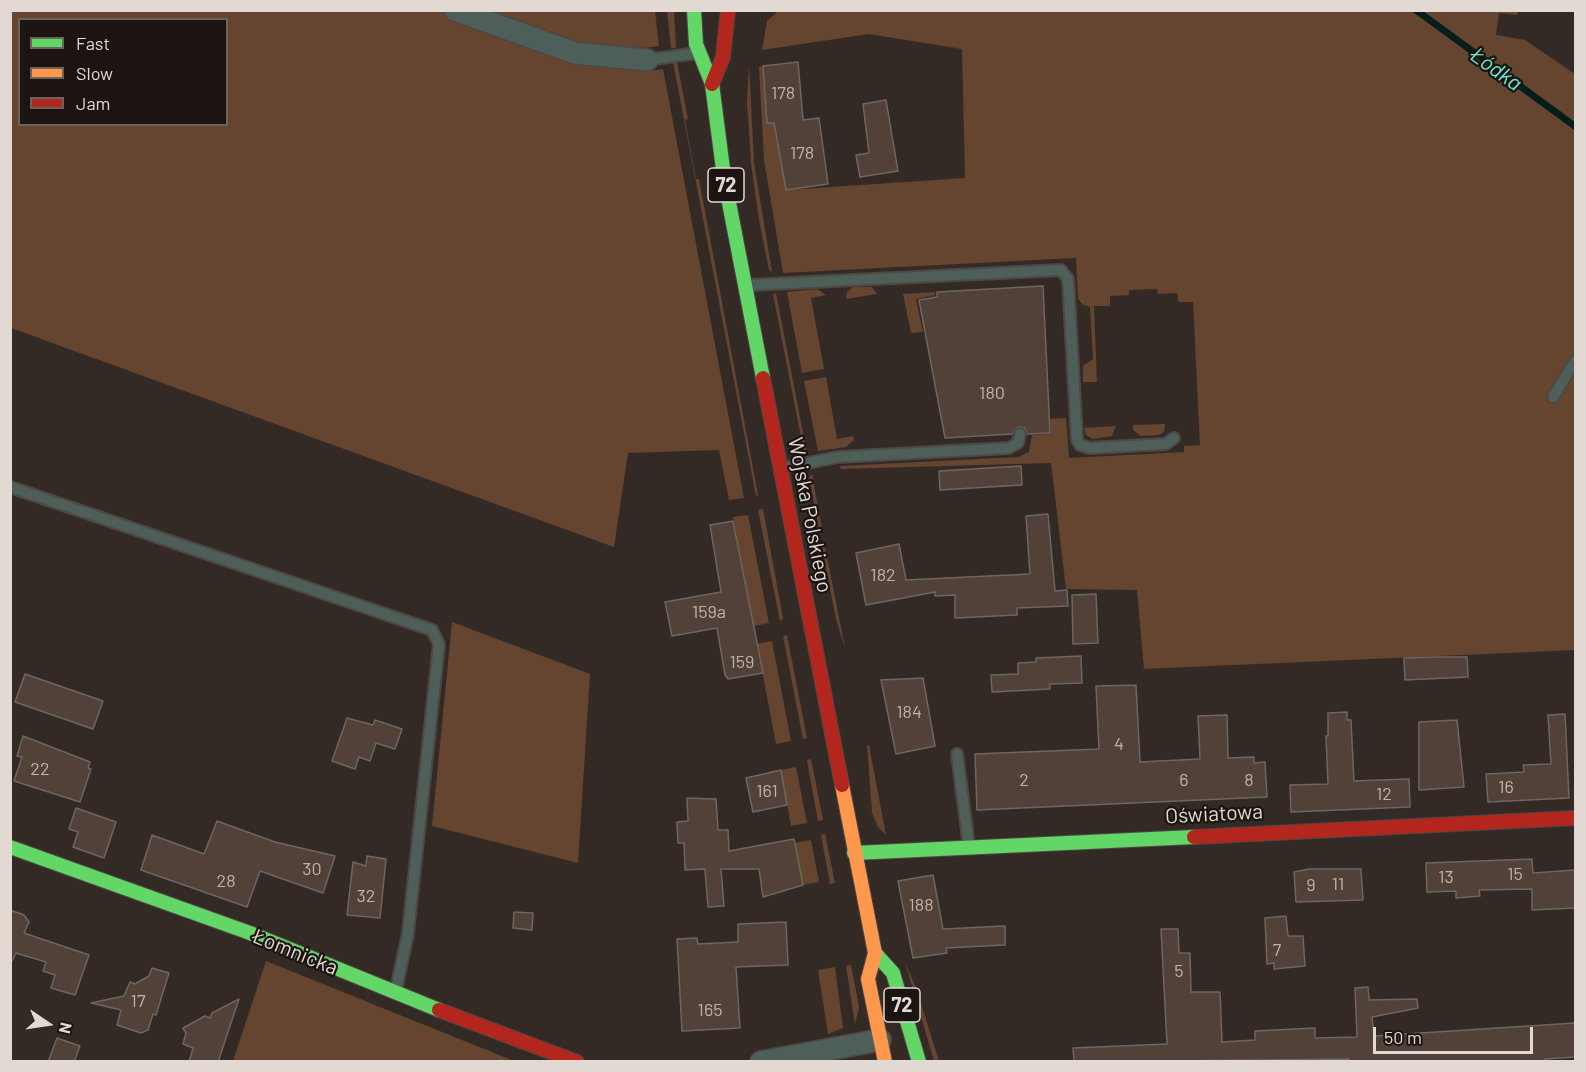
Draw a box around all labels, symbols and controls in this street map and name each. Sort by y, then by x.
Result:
legend [18,18,228,126]
text: Fast [76,32,110,54]
water label: Łódka [1465,41,1527,97]
text: Slow [76,62,113,84]
house number: 178 [771,82,795,104]
text: Jam [76,92,110,114]
house number: 178 [790,142,814,164]
road number: 72 [708,168,744,202]
house number: 180 [979,382,1005,404]
street label: Wojska Polskiego [783,435,837,595]
house number: 182 [870,564,896,586]
house number: 159a [692,601,726,623]
house number: 159 [730,651,754,673]
house number: 184 [896,701,922,723]
house number: 4 [1114,733,1124,755]
house number: 22 [30,758,50,780]
house number: 2 [1019,769,1029,791]
house number: 6 [1179,769,1189,791]
house number: 8 [1244,769,1254,791]
house number: 16 [1498,776,1514,798]
house number: 161 [756,780,778,802]
house number: 12 [1376,783,1392,805]
street label: Oświatowa [1165,799,1263,829]
house number: 30 [302,858,322,880]
house number: 15 [1507,863,1523,885]
house number: 13 [1438,866,1454,888]
house number: 28 [216,870,236,892]
house number: 11 [1332,873,1344,895]
house number: 9 [1306,874,1316,896]
house number: 32 [357,885,375,907]
house number: 188 [908,894,934,916]
street label: Łomnicka [249,923,341,981]
house number: 7 [1273,939,1281,961]
house number: 5 [1174,960,1184,982]
road number: 72 [884,988,920,1022]
house number: 17 [131,990,145,1012]
north arrow [18,994,78,1054]
house number: 165 [698,999,722,1021]
scale bar [1376,1015,1536,1053]
text: N [56,1021,76,1035]
text: 50 m [1384,1026,1422,1048]

